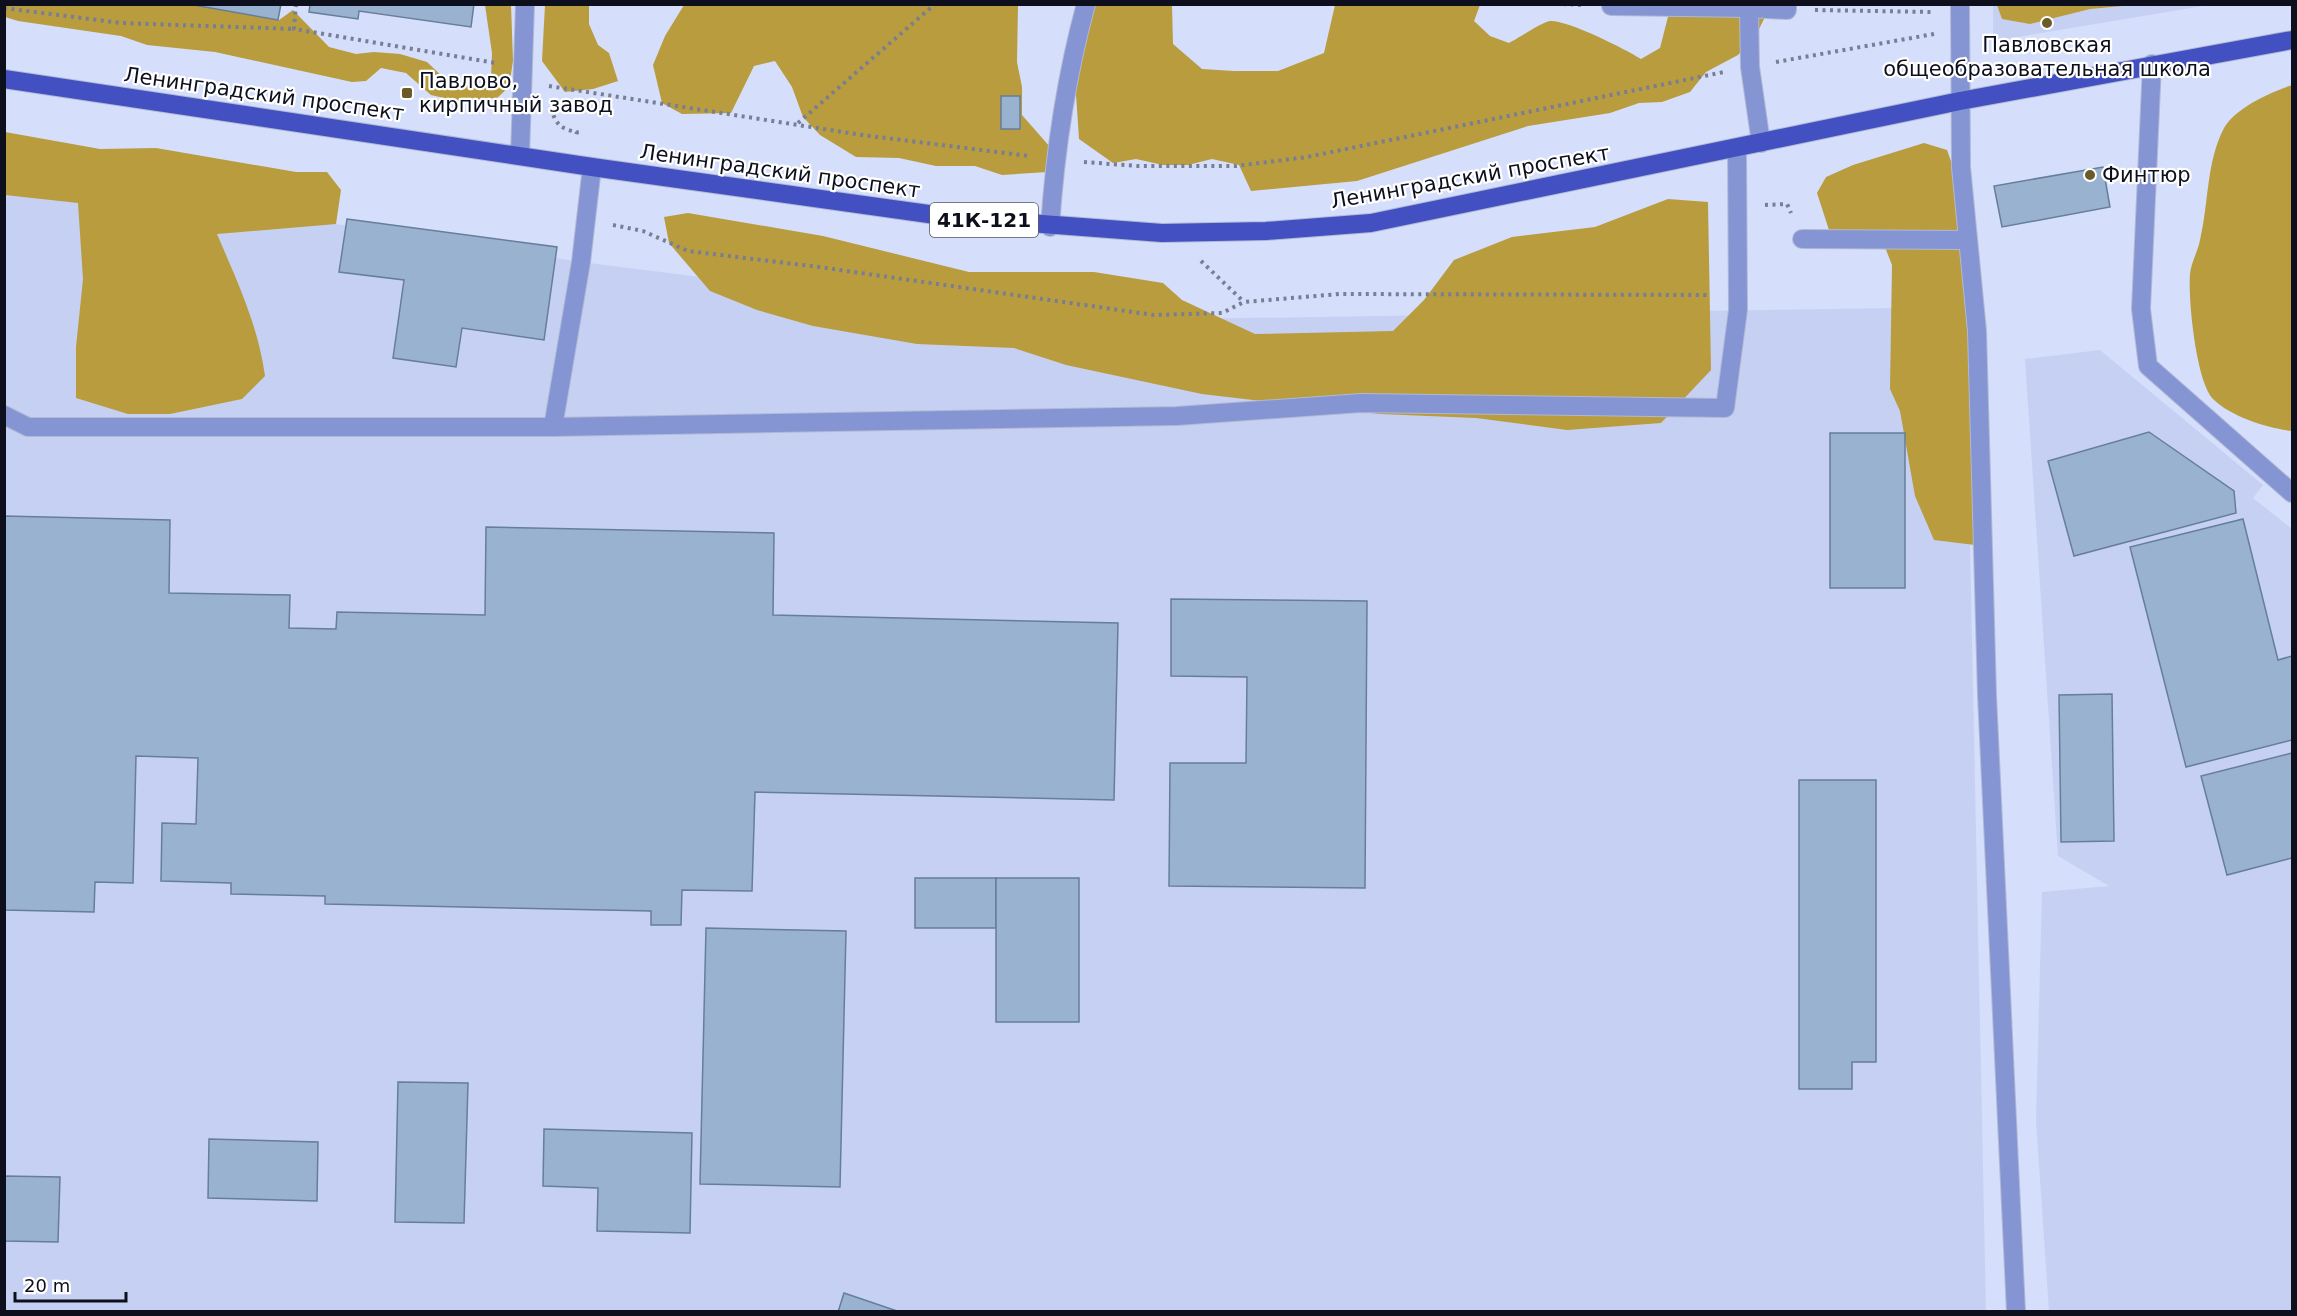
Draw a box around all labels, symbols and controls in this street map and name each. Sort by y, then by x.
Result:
marker: Павловская общеобразовательная школа [2040,16,2054,30]
place label: Павловская общеобразовательная школа [1883,33,2211,81]
street label: Ленинградский проспект [122,62,406,126]
place label: Павлово, кирпичный завод [419,69,613,117]
marker: Павлово, кирпичный завод [400,86,414,100]
street label: Ленинградский проспект [638,139,922,203]
street label: Ленинградский проспект [1329,141,1611,213]
place label: Финтюр [2102,163,2191,187]
marker: Финтюр [2083,168,2097,182]
road number: 41К-121 [930,203,1038,237]
scale bar [15,1265,126,1303]
text: 20 m [24,1275,70,1296]

